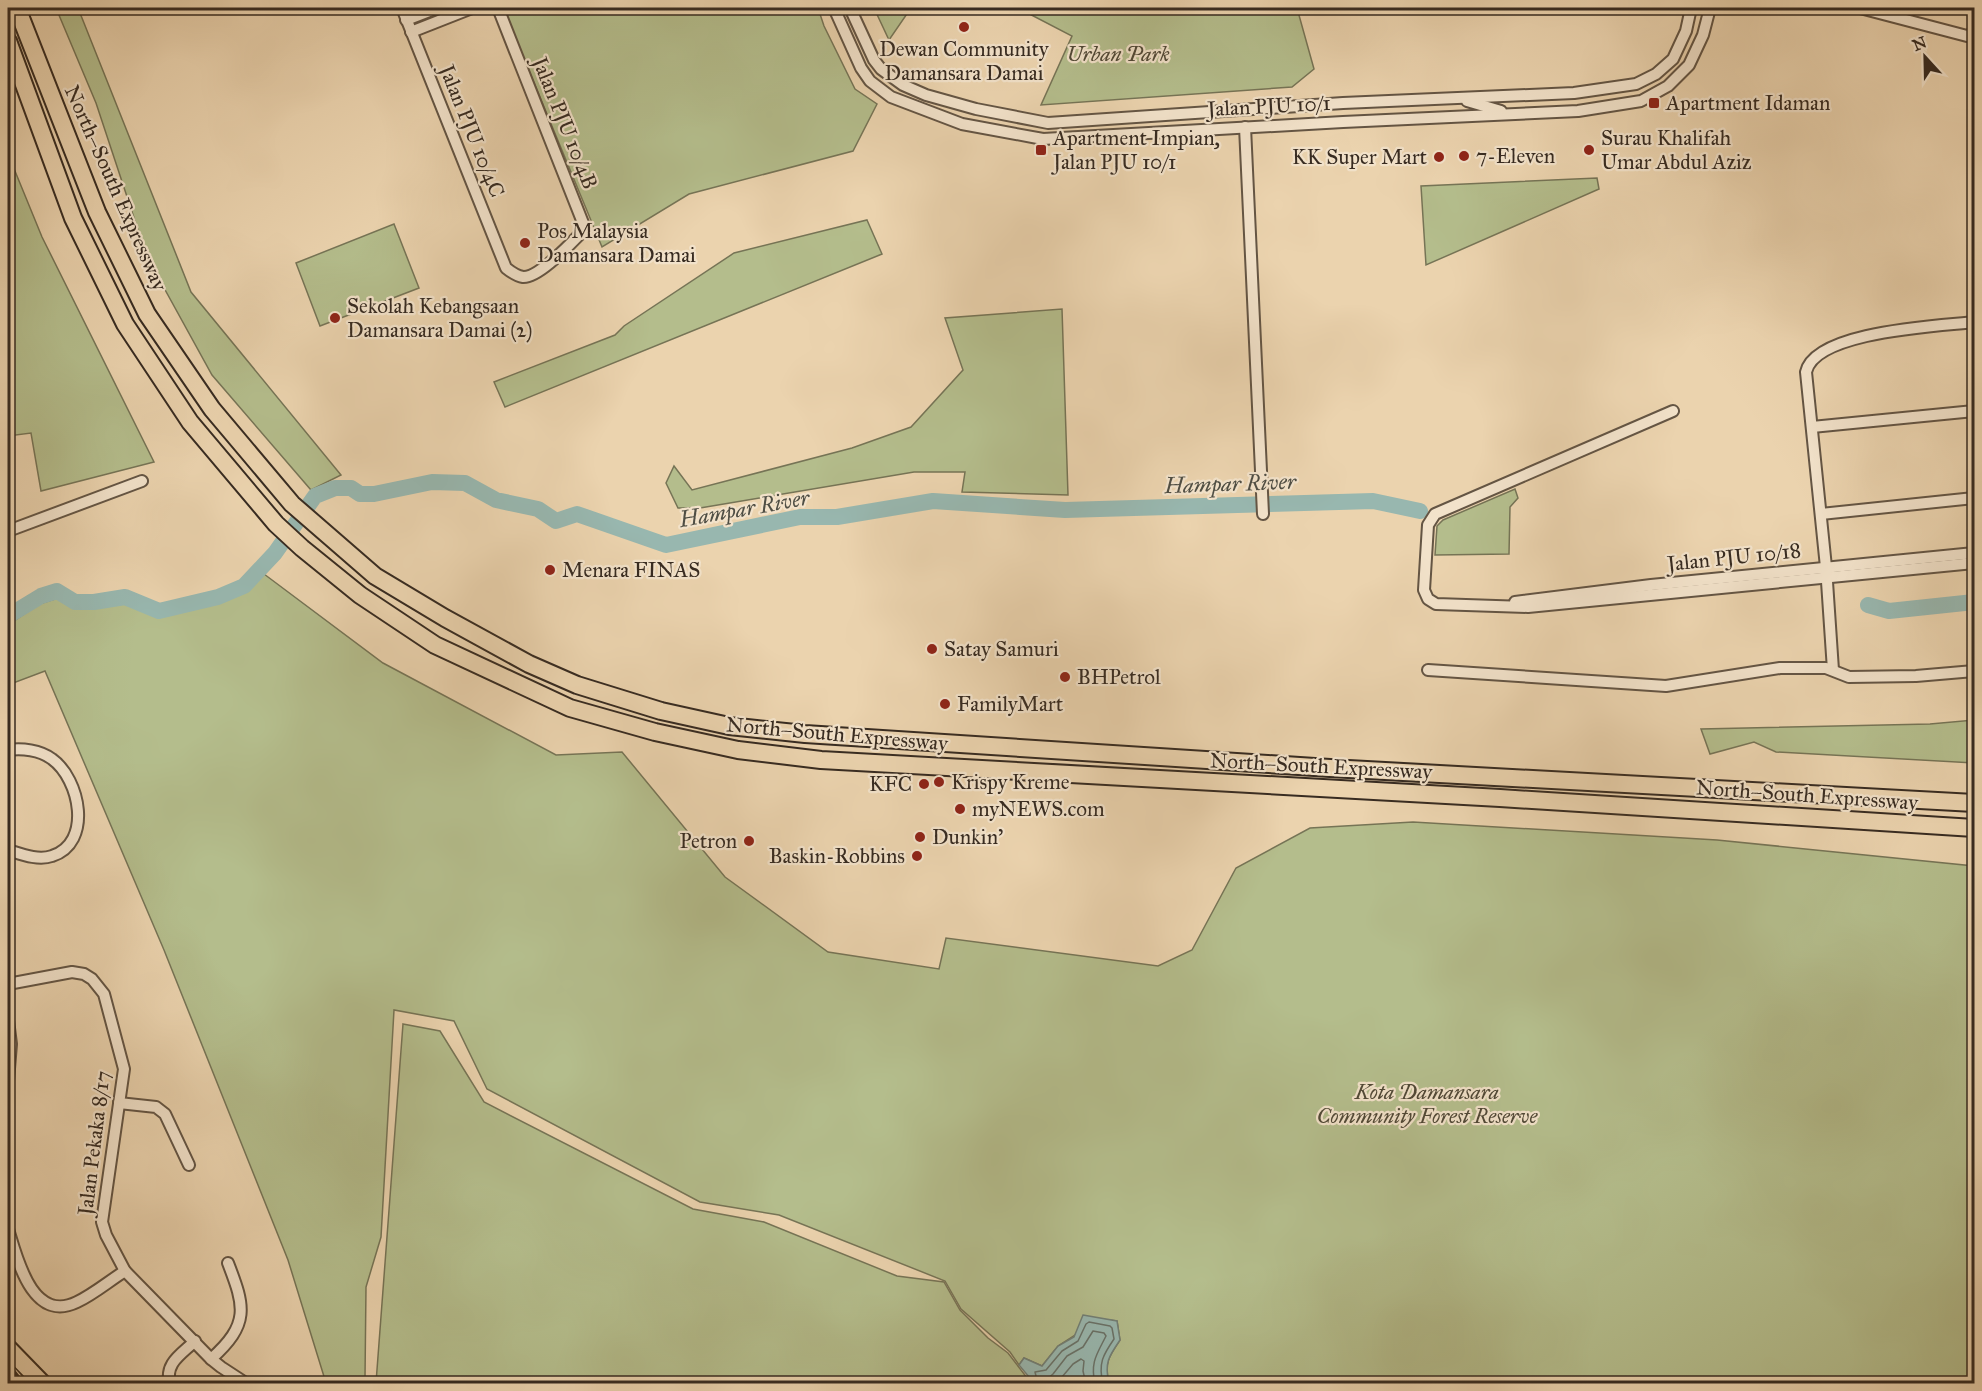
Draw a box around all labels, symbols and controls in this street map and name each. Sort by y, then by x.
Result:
marker: Dewan Community Damansara Damai [957,20,971,34]
north arrow [1895,27,1955,87]
text: N [1910,32,1930,55]
place label: Dewan Community Damansara Damai [879,36,1050,86]
park label: Urban Park [1066,41,1170,67]
street label: Jalan PJU 10/4B [526,51,603,193]
street label: Jalan PJU 10/4C [433,59,510,201]
street label: North–South Expressway [59,81,174,296]
street label: Jalan PJU 10/1 [1205,90,1331,122]
place label: Apartment Idaman [1665,90,1830,116]
marker: Apartment Idaman [1647,96,1661,110]
place label: Apartment Impian, Jalan PJU 10/1 [1051,125,1220,175]
place label: Surau Khalifah Umar Abdul Aziz [1601,125,1752,175]
marker: Apartment Impian, Jalan PJU 10/1 [1034,143,1048,157]
place label: 7-Eleven [1476,143,1555,169]
marker: Surau Khalifah Umar Abdul Aziz [1582,143,1596,157]
place label: KK Super Mart [1292,144,1428,170]
marker: 7-Eleven [1457,149,1471,163]
marker: KK Super Mart [1432,150,1446,164]
place label: Pos Malaysia Damansara Damai [537,218,696,268]
marker: Pos Malaysia Damansara Damai [518,236,532,250]
place label: Sekolah Kebangsaan Damansara Damai (2) [347,293,532,343]
marker: Sekolah Kebangsaan Damansara Damai (2) [328,311,342,325]
water label: Hampar River [1163,468,1298,499]
water label: Hampar River [676,483,813,533]
street label: Jalan PJU 10/18 [1664,537,1802,577]
place label: Menara FINAS [562,557,700,583]
marker: Menara FINAS [543,563,557,577]
place label: Satay Samuri [944,636,1059,662]
marker: Satay Samuri [925,642,939,656]
place label: BHPetrol [1077,664,1161,690]
marker: BHPetrol [1058,670,1072,684]
place label: FamilyMart [957,691,1064,717]
marker: FamilyMart [938,697,952,711]
street label: North–South Expressway [725,711,950,757]
street label: North–South Expressway [1209,747,1434,785]
place label: Krispy Kreme [951,769,1070,795]
place label: KFC [869,771,912,797]
street label: North–South Expressway [1695,774,1920,816]
marker: Krispy Kreme [932,775,946,789]
marker: KFC [917,777,931,791]
place label: myNEWS.com [972,796,1105,822]
marker: myNEWS.com [953,802,967,816]
place label: Dunkin' [932,824,1003,850]
place label: Petron [679,828,737,854]
marker: Dunkin' [913,830,927,844]
marker: Petron [742,834,756,848]
place label: Baskin-Robbins [769,843,905,869]
marker: Baskin-Robbins [910,849,924,863]
street label: Jalan Pekaka 8/17 [72,1069,116,1219]
park label: Kota Damansara Community Forest Reserve [1317,1079,1538,1129]

